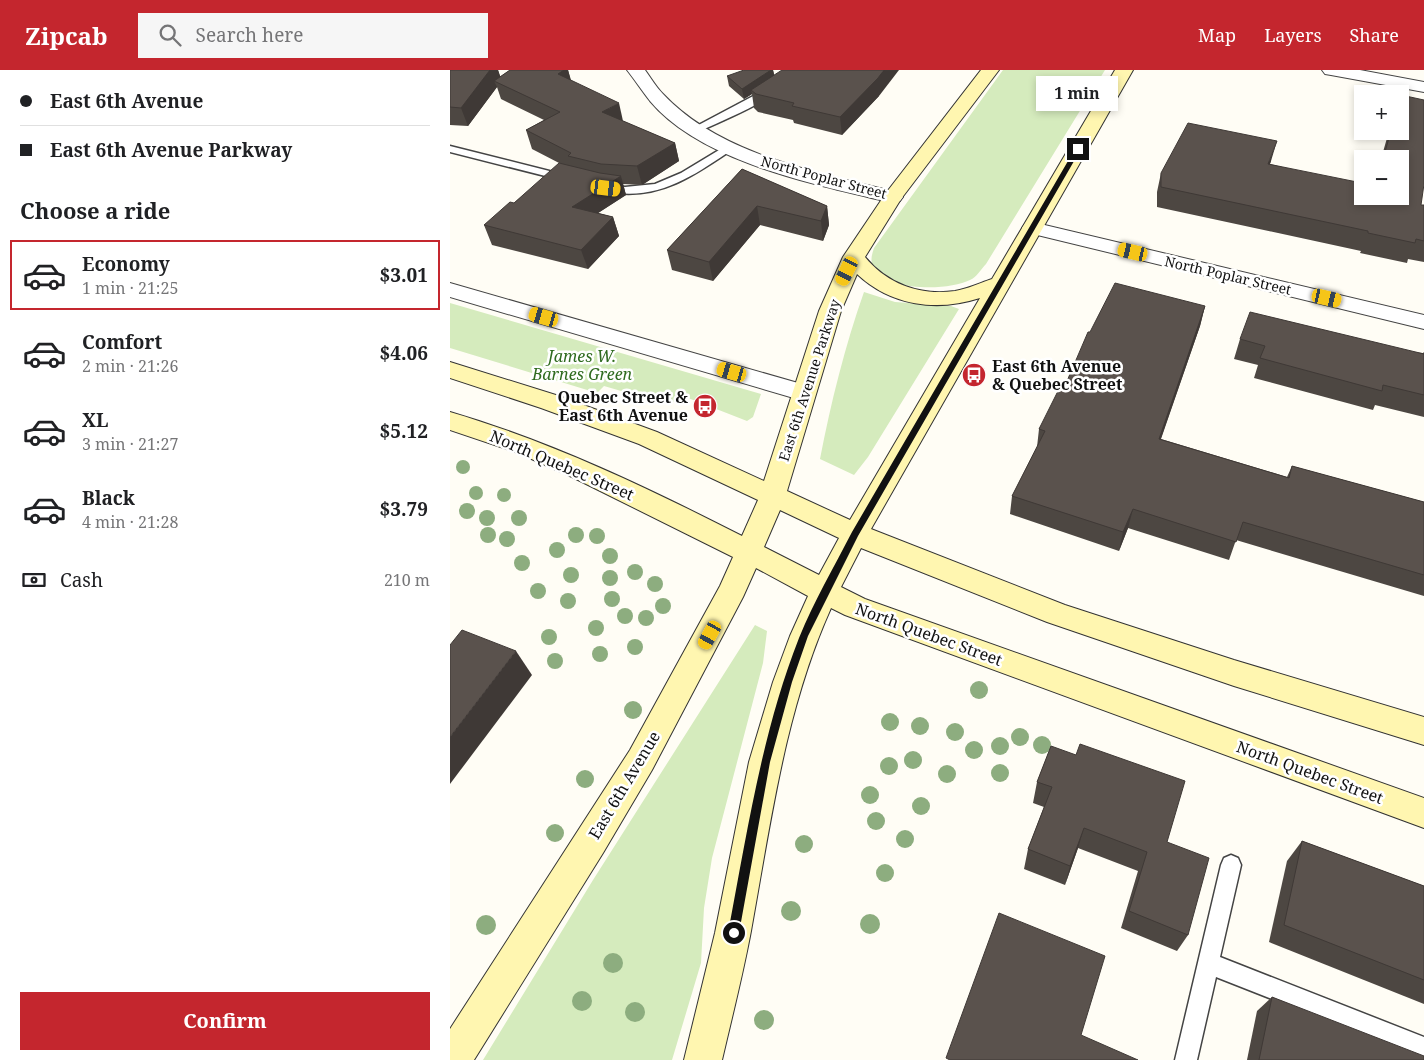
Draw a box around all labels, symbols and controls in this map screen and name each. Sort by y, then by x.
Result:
search box [138,13,488,58]
text: Zipcab [25,19,108,52]
icon: search [156,21,184,49]
text: Search here [196,22,303,48]
text: Map [1198,23,1236,47]
text: Layers [1264,23,1322,47]
text: Share [1350,23,1399,47]
callout: 1 min [1037,77,1119,112]
text: 1 min [1054,82,1100,104]
map controls [1354,85,1409,205]
button: + [1354,85,1409,140]
text: East 6th Avenue [50,88,203,114]
text: East 6th Avenue Parkway [50,137,292,163]
route end [1067,138,1089,160]
button: − [1354,150,1409,205]
street label: North Poplar Street [759,151,889,203]
car [590,179,621,197]
text: Choose a ride [20,195,170,225]
car [1116,241,1149,263]
text: Economy [82,251,170,277]
street label: North Poplar Street [1163,251,1293,299]
icon: car [22,253,67,298]
car [833,254,860,288]
text: $3.01 [379,262,428,288]
text: 1 min · 21:25 [82,277,178,299]
car [1310,287,1343,309]
street label: East 6th Avenue Parkway [774,297,844,463]
car [527,306,560,328]
text: Comfort [82,329,162,355]
icon: car [22,331,67,376]
text: $4.06 [379,340,428,366]
park label: James W. Barnes Green [531,345,633,385]
text: 2 min · 21:26 [82,355,178,377]
place label: East 6th Avenue & Quebec Street [992,355,1123,395]
car [715,361,748,383]
bus stop icon: East 6th Avenue & Quebec Street [961,362,987,388]
place label: Quebec Street & East 6th Avenue [558,386,688,426]
bus stop icon: Quebec Street & East 6th Avenue [692,393,718,419]
text: XL [82,407,108,433]
icon: car [22,409,67,454]
text: $5.12 [379,418,428,444]
street label: North Quebec Street [487,425,638,505]
text: 3 min · 21:27 [82,433,178,455]
text: Black [82,485,135,511]
icon: car [22,487,67,532]
text: $3.79 [379,496,428,522]
text: 4 min · 21:28 [82,511,178,533]
icon: cash [20,566,48,594]
text: Cash [60,567,103,593]
text: 210 m [384,569,430,591]
street label: North Quebec Street [853,597,1006,671]
car [696,618,723,652]
street label: East 6th Avenue [583,727,665,843]
street label: North Quebec Street [1234,735,1387,809]
route start [723,922,745,944]
button: Confirm [20,992,430,1050]

